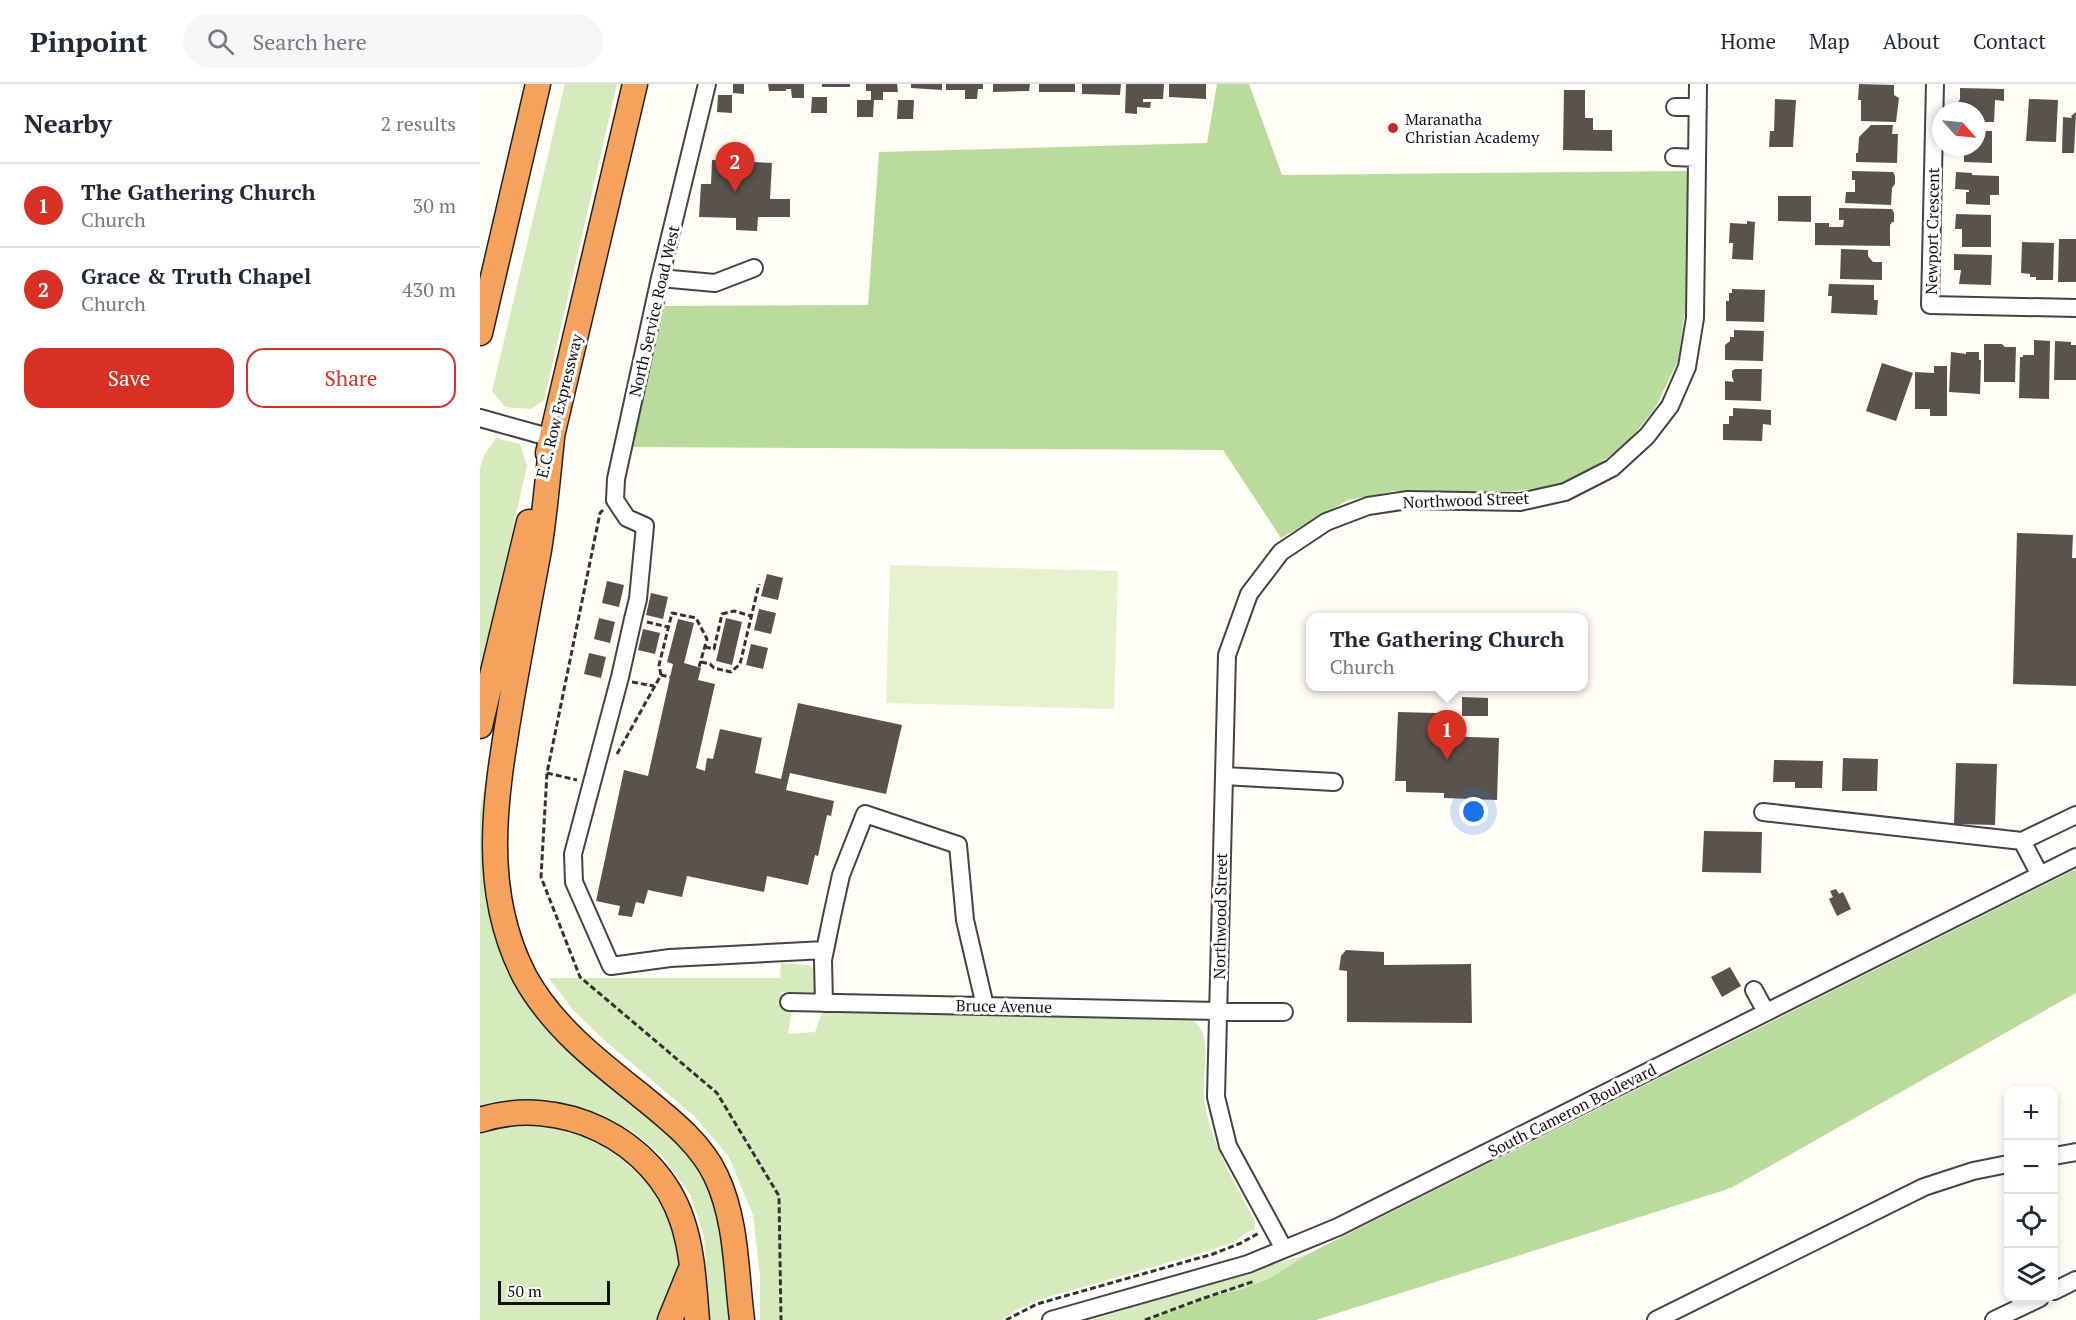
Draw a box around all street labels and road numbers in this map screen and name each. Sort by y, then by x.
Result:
street label: Newport Crescent [1920,167,1944,295]
street label: North Service Road West [624,223,684,399]
street label: E.C. Row Expressway [530,331,588,480]
street label: Northwood Street [1402,487,1530,513]
street label: Northwood Street [1208,852,1232,980]
street label: Bruce Avenue [956,994,1052,1018]
street label: South Cameron Boulevard [1484,1058,1660,1162]

